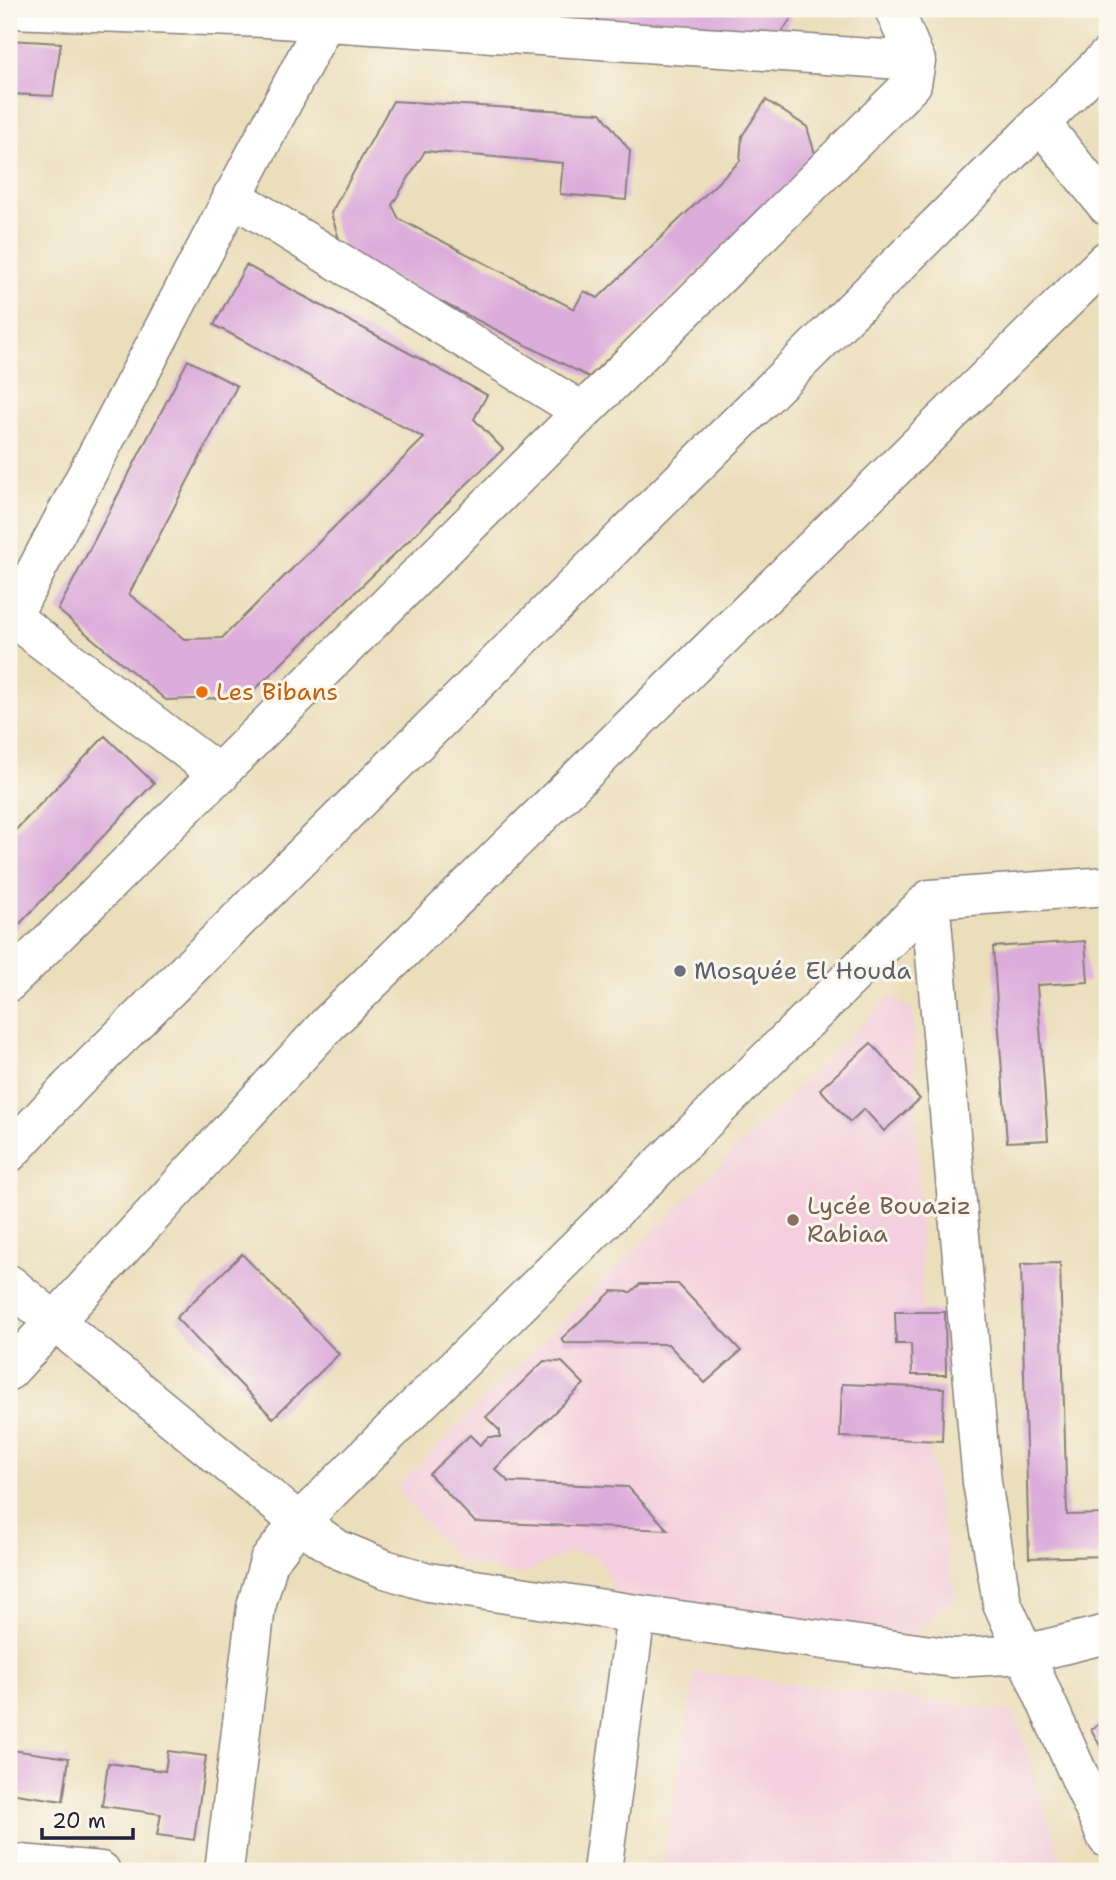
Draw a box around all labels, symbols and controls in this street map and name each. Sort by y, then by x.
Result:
place label: Les Bibans [216,676,338,708]
marker: Les Bibans [194,684,210,700]
place label: Mosquée El Houda [694,955,911,987]
marker: Mosquée El Houda [672,963,688,979]
place label: Lycée Bouaziz Rabiaa [807,1190,971,1250]
marker: Lycée Bouaziz Rabiaa [785,1212,801,1228]
scale bar [42,1796,133,1840]
text: 20 m [52,1807,106,1835]

